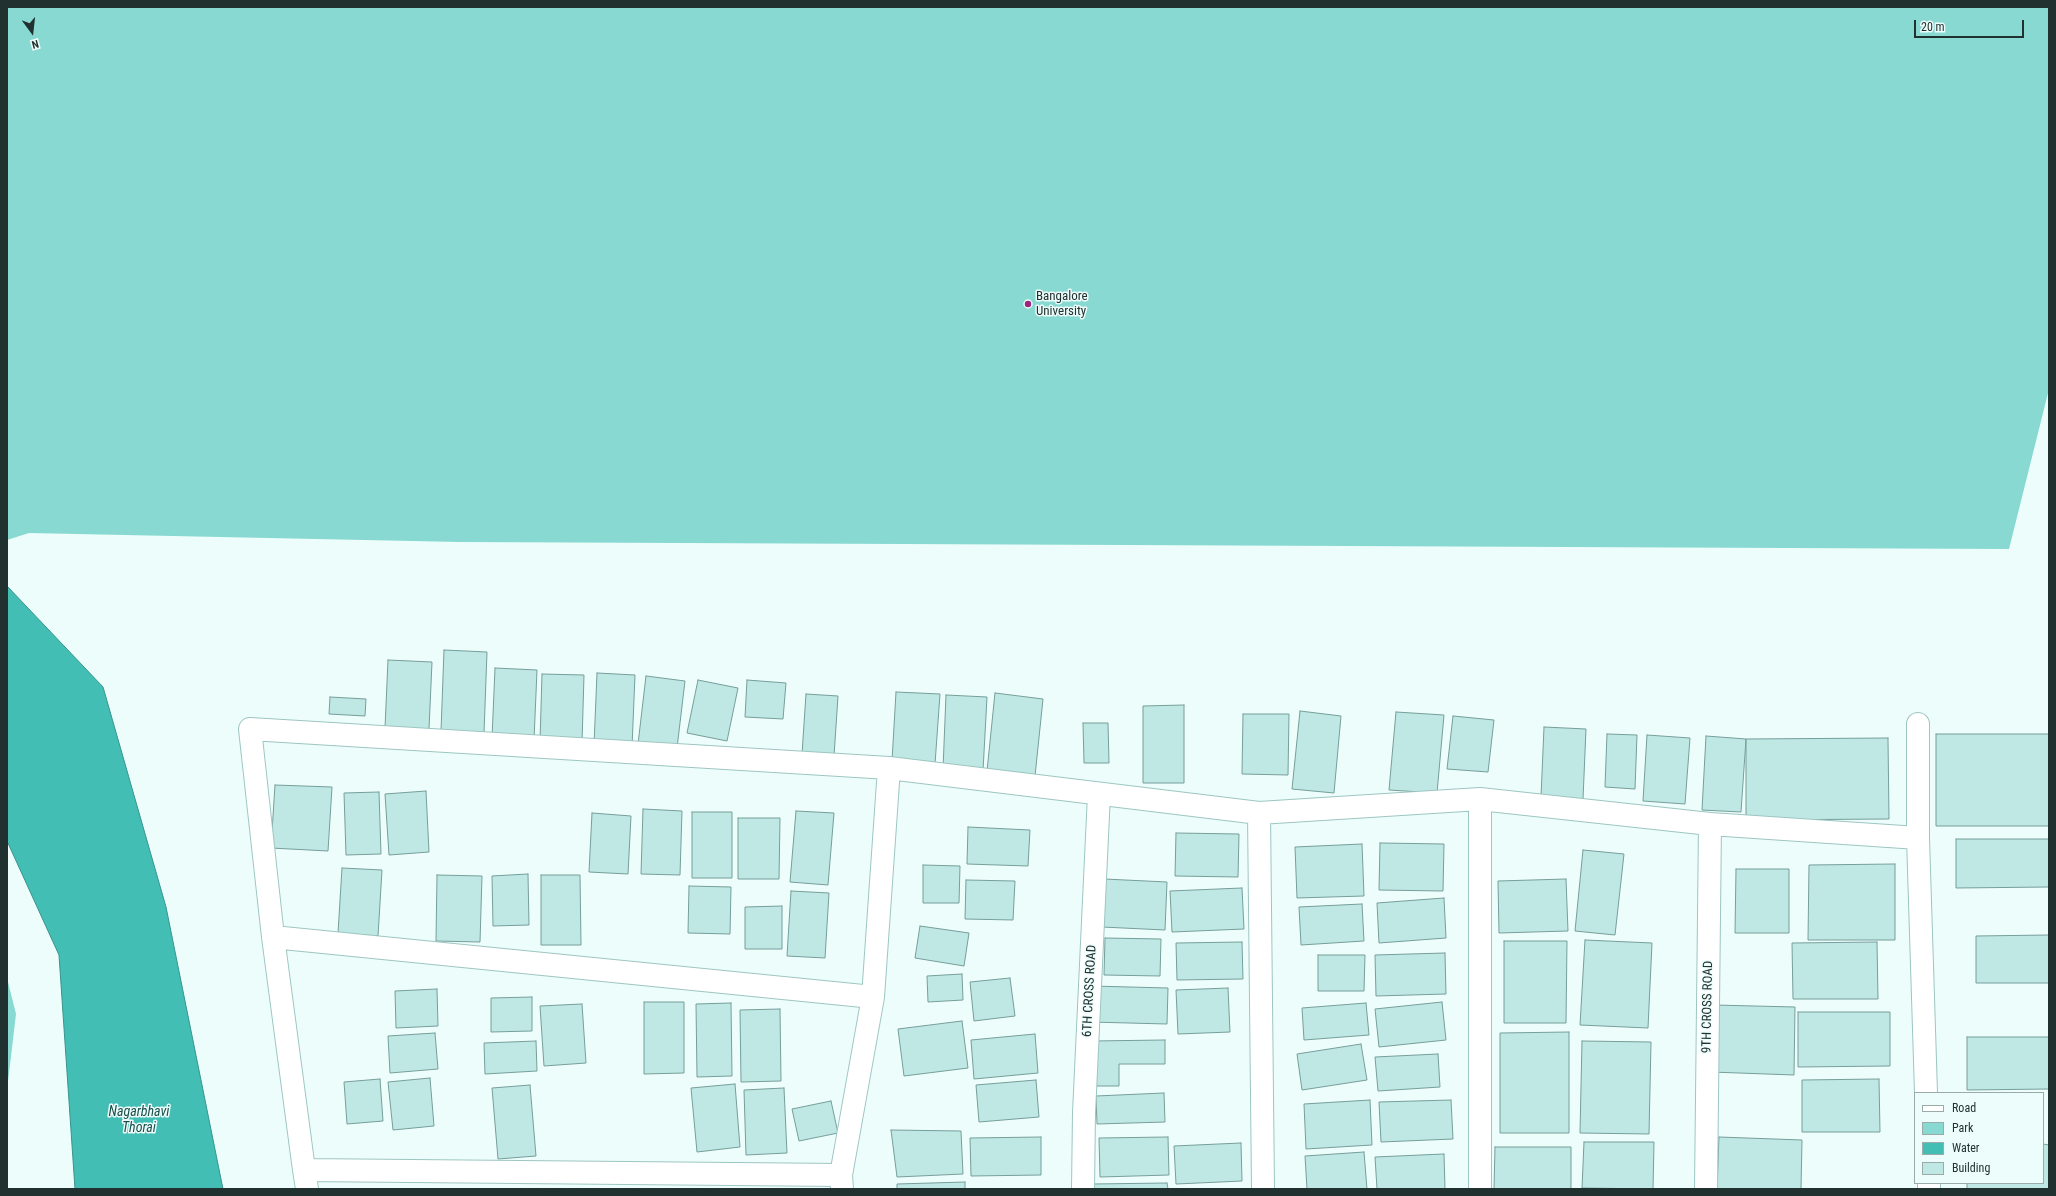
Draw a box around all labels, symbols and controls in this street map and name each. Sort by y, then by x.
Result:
north arrow [12,12,52,52]
scale bar [1916,12,2026,38]
text: 20 m [1921,20,1945,34]
text: N [30,37,40,51]
place label: Bangalore University [1036,289,1088,320]
marker: Bangalore University [1023,299,1033,309]
street label: 6TH CROSS ROAD [1080,945,1100,1037]
street label: 9TH CROSS ROAD [1699,961,1717,1053]
legend [1914,1092,2044,1184]
text: Road [1952,1101,1976,1115]
water label: Nagarbhavi Thorai [109,1104,169,1136]
text: Park [1952,1121,1973,1135]
text: Water [1952,1141,1980,1155]
text: Building [1952,1161,1990,1175]

